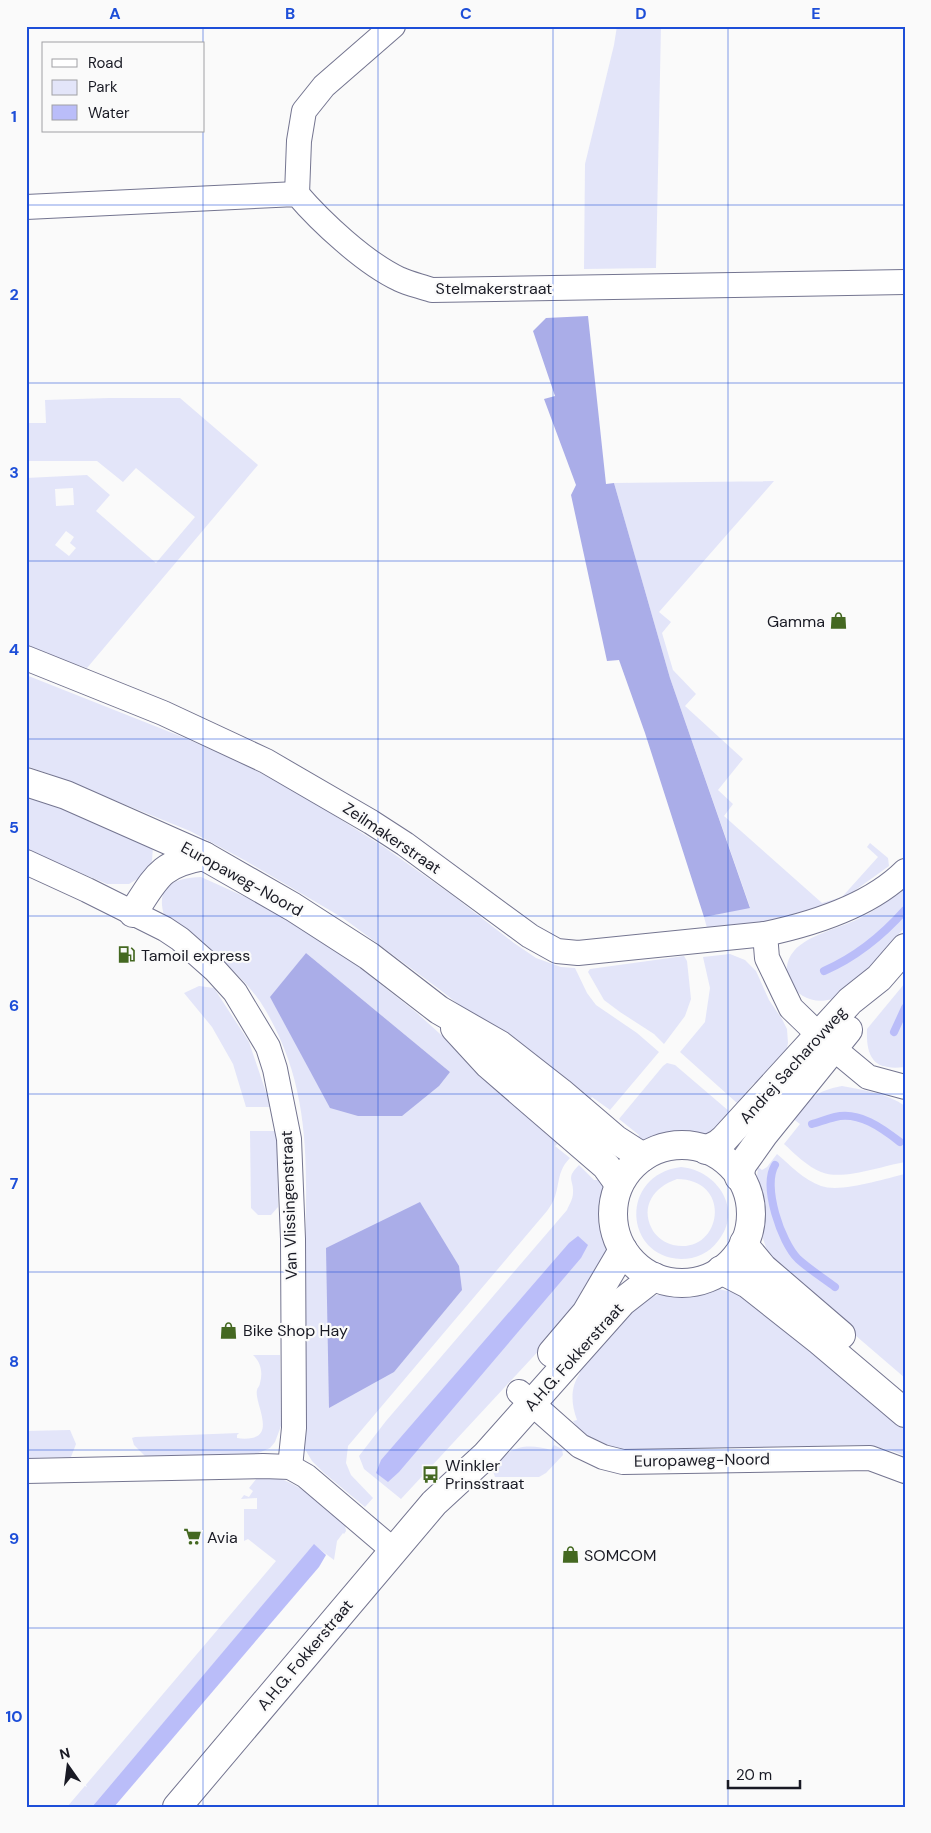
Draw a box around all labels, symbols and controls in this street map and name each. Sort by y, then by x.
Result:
text: A [109,3,121,24]
text: B [285,3,295,24]
text: C [460,3,472,24]
text: D [635,3,647,24]
text: E [811,3,821,24]
legend [42,42,205,132]
text: Road [88,53,123,73]
text: Park [88,77,118,97]
text: Water [88,103,130,123]
text: 1 [11,106,17,127]
street label: Stelmakerstraat [436,278,552,299]
text: 2 [9,284,19,305]
text: 3 [9,462,19,483]
place label: Gamma [767,611,825,632]
shop icon: Gamma [829,611,849,631]
text: 4 [9,639,19,660]
street label: Zeilmakerstraat [339,797,445,879]
text: 5 [9,817,19,838]
street label: Europaweg-Noord [177,837,307,921]
fuel station icon: Tamoil express [117,945,137,965]
place label: Tamoil express [141,945,250,966]
text: 6 [9,995,19,1016]
street label: Andrej Sacharovweg [735,1002,851,1128]
street label: Van Vlissingenstraat [276,1130,302,1280]
text: 7 [10,1173,19,1194]
street label: A.H.G. Fokkerstraat [520,1298,628,1416]
shop icon: Bike Shop Hay [219,1320,239,1340]
place label: Bike Shop Hay [243,1320,348,1341]
text: 8 [9,1351,19,1372]
street label: Europaweg-Noord [634,1448,770,1472]
place label: Winkler Prinsstraat [445,1455,525,1494]
bus stop icon: Winkler Prinsstraat [421,1464,441,1484]
supermarket icon: Avia [183,1527,203,1547]
place label: Avia [207,1527,238,1548]
text: 9 [9,1528,19,1549]
shop icon: SOMCOM [560,1545,580,1565]
place label: SOMCOM [584,1545,656,1566]
street label: A.H.G. Fokkerstraat [252,1595,358,1715]
text: 10 [5,1706,23,1727]
north arrow [42,1740,92,1790]
text: N [58,1743,72,1763]
scale bar [728,1758,801,1790]
text: 20 m [736,1765,772,1785]

